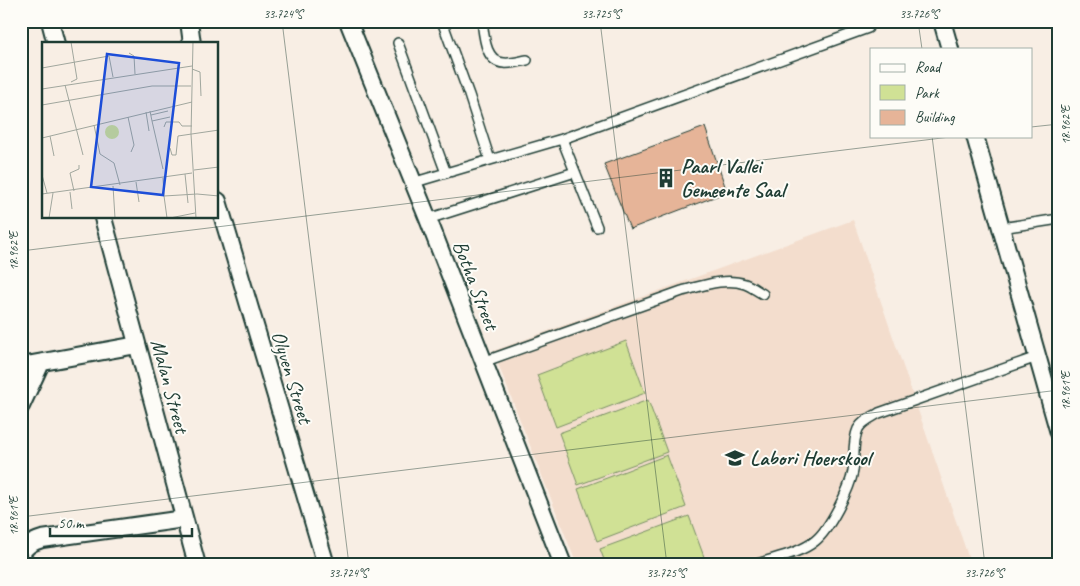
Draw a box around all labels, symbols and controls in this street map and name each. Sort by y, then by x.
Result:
text: 33.724°S [264,6,304,22]
text: 33.725°S [582,6,622,22]
text: 33.726°S [900,6,940,22]
inset map [42,42,219,219]
legend [870,48,1032,138]
text: Road [915,58,942,77]
text: Park [915,84,940,103]
text: 18.962°E [1058,104,1074,145]
text: Building [915,108,955,127]
place label: Paarl Vallei Gemeente Saal [681,153,789,203]
building icon: Paarl Vallei Gemeente Saal [655,167,677,189]
text: 18.962°E [6,230,22,271]
street label: Botha Street [447,237,506,335]
street label: Olyven Street [266,328,319,428]
street label: Malan Street [145,336,196,438]
text: 18.961°E [1058,370,1074,411]
place label: Labori Hoerskool [750,445,875,471]
school or university icon: Labori Hoerskool [724,447,746,469]
text: 18.961°E [6,495,22,536]
scale bar [50,506,192,538]
text: 50 m [58,514,85,533]
text: 33.724°S [329,565,369,581]
text: 33.725°S [647,565,687,581]
text: 33.726°S [965,565,1005,581]

